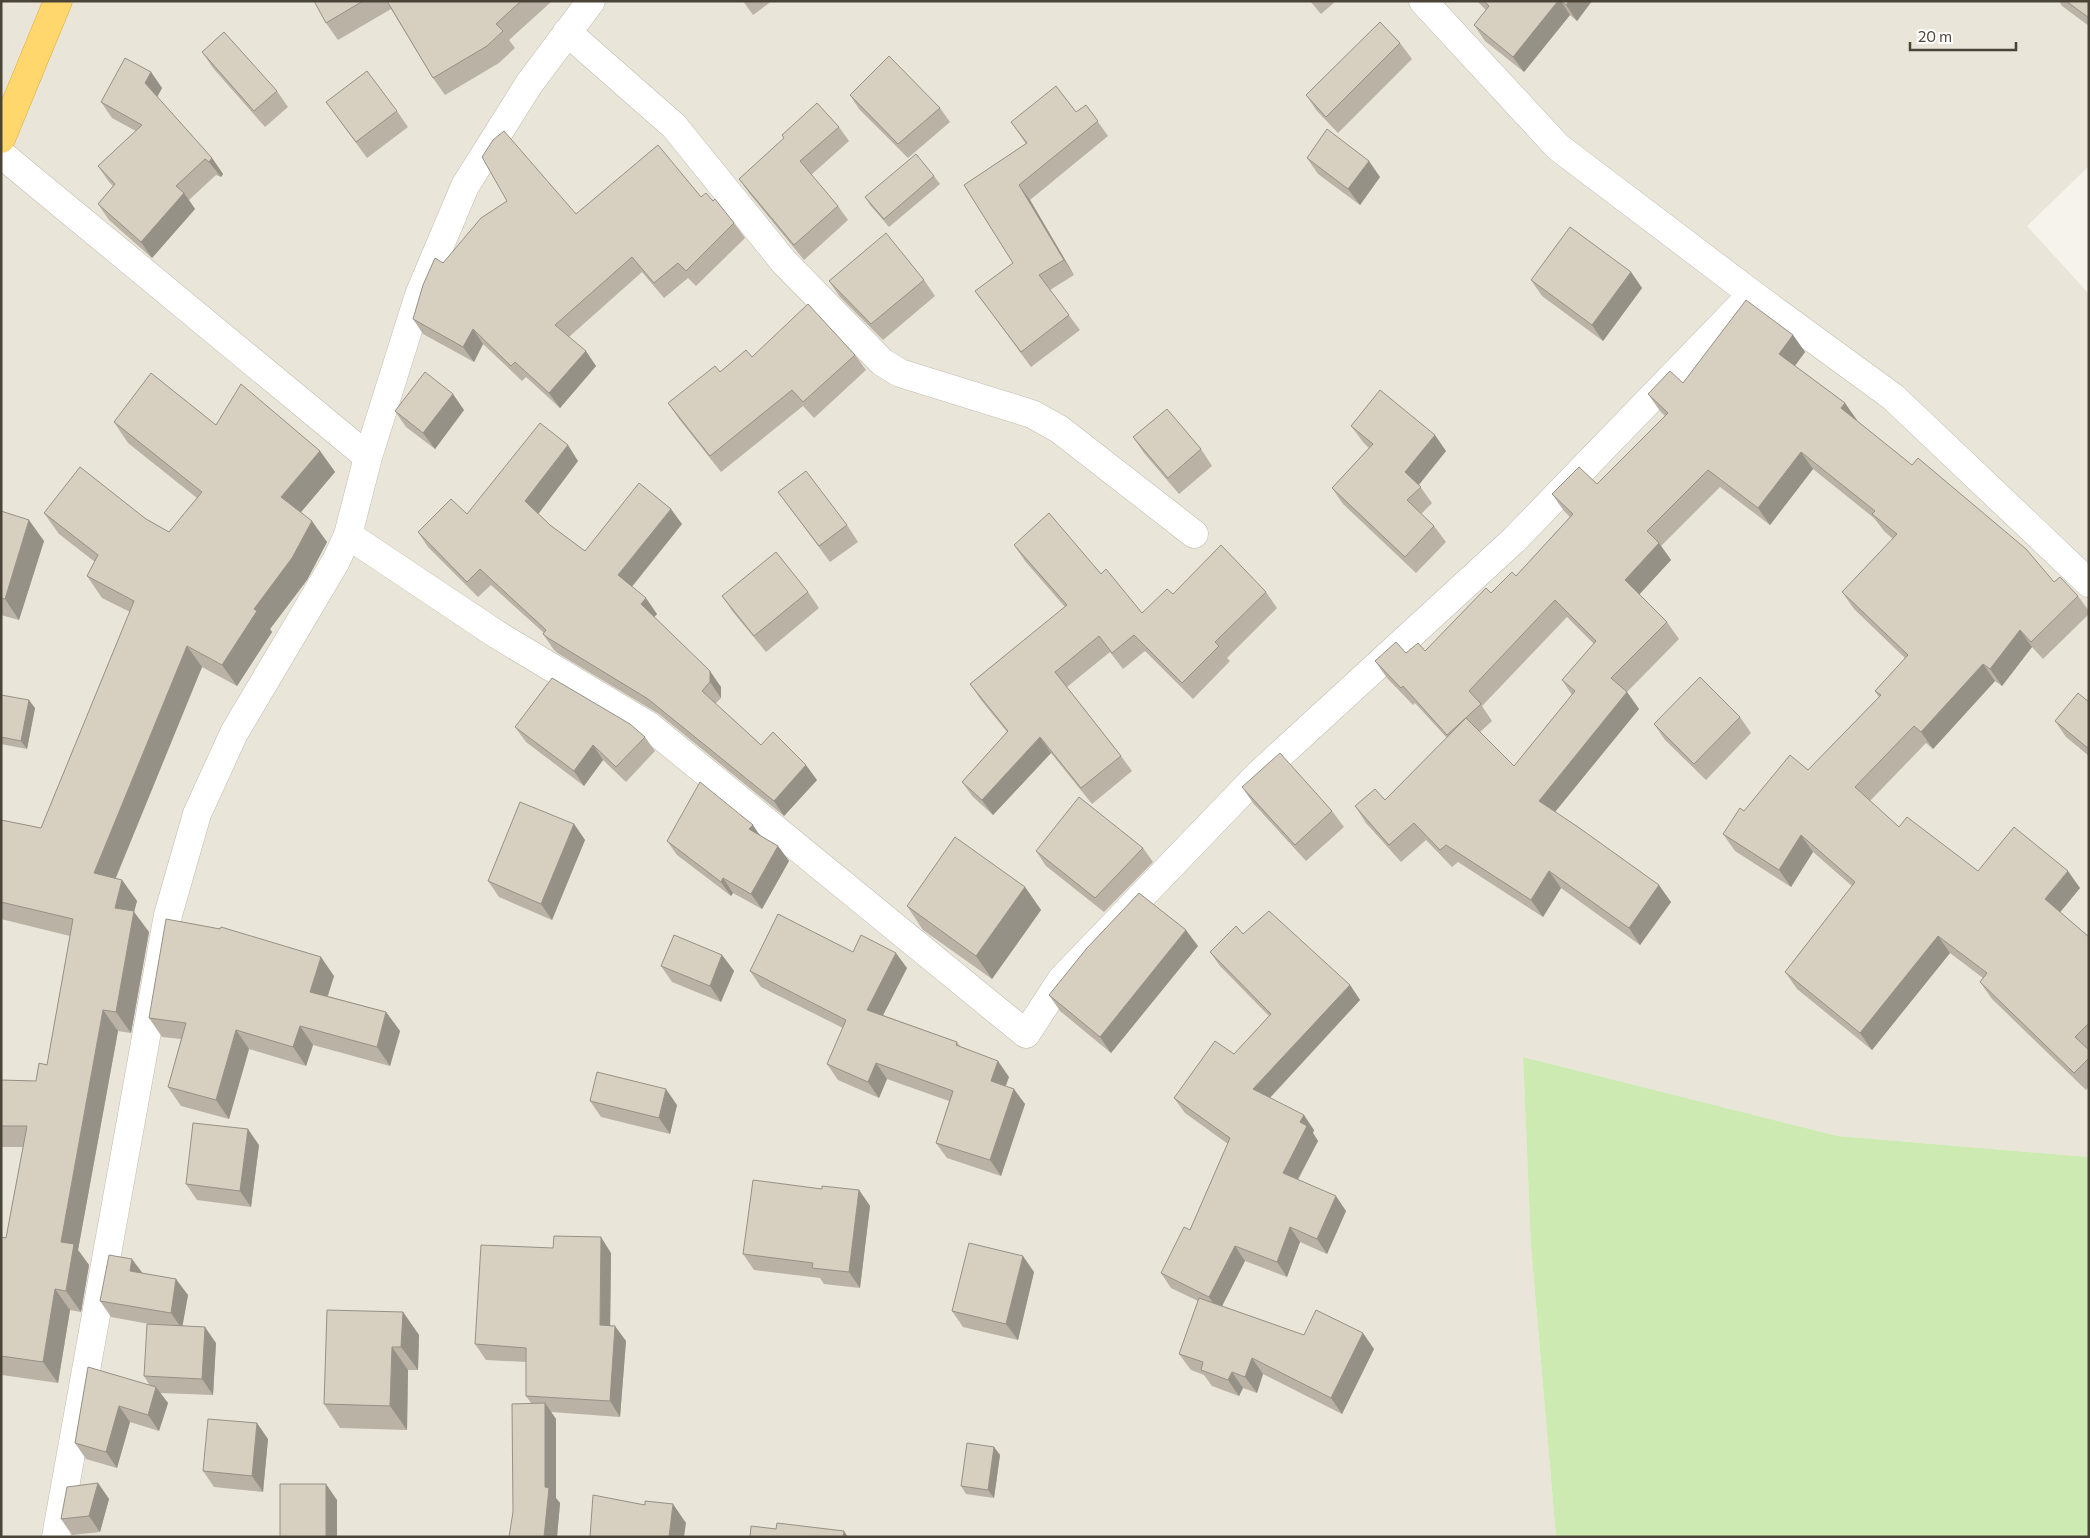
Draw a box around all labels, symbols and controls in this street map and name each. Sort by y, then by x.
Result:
scale bar [1910,20,2016,52]
text: 20 m [1918,27,1952,45]

